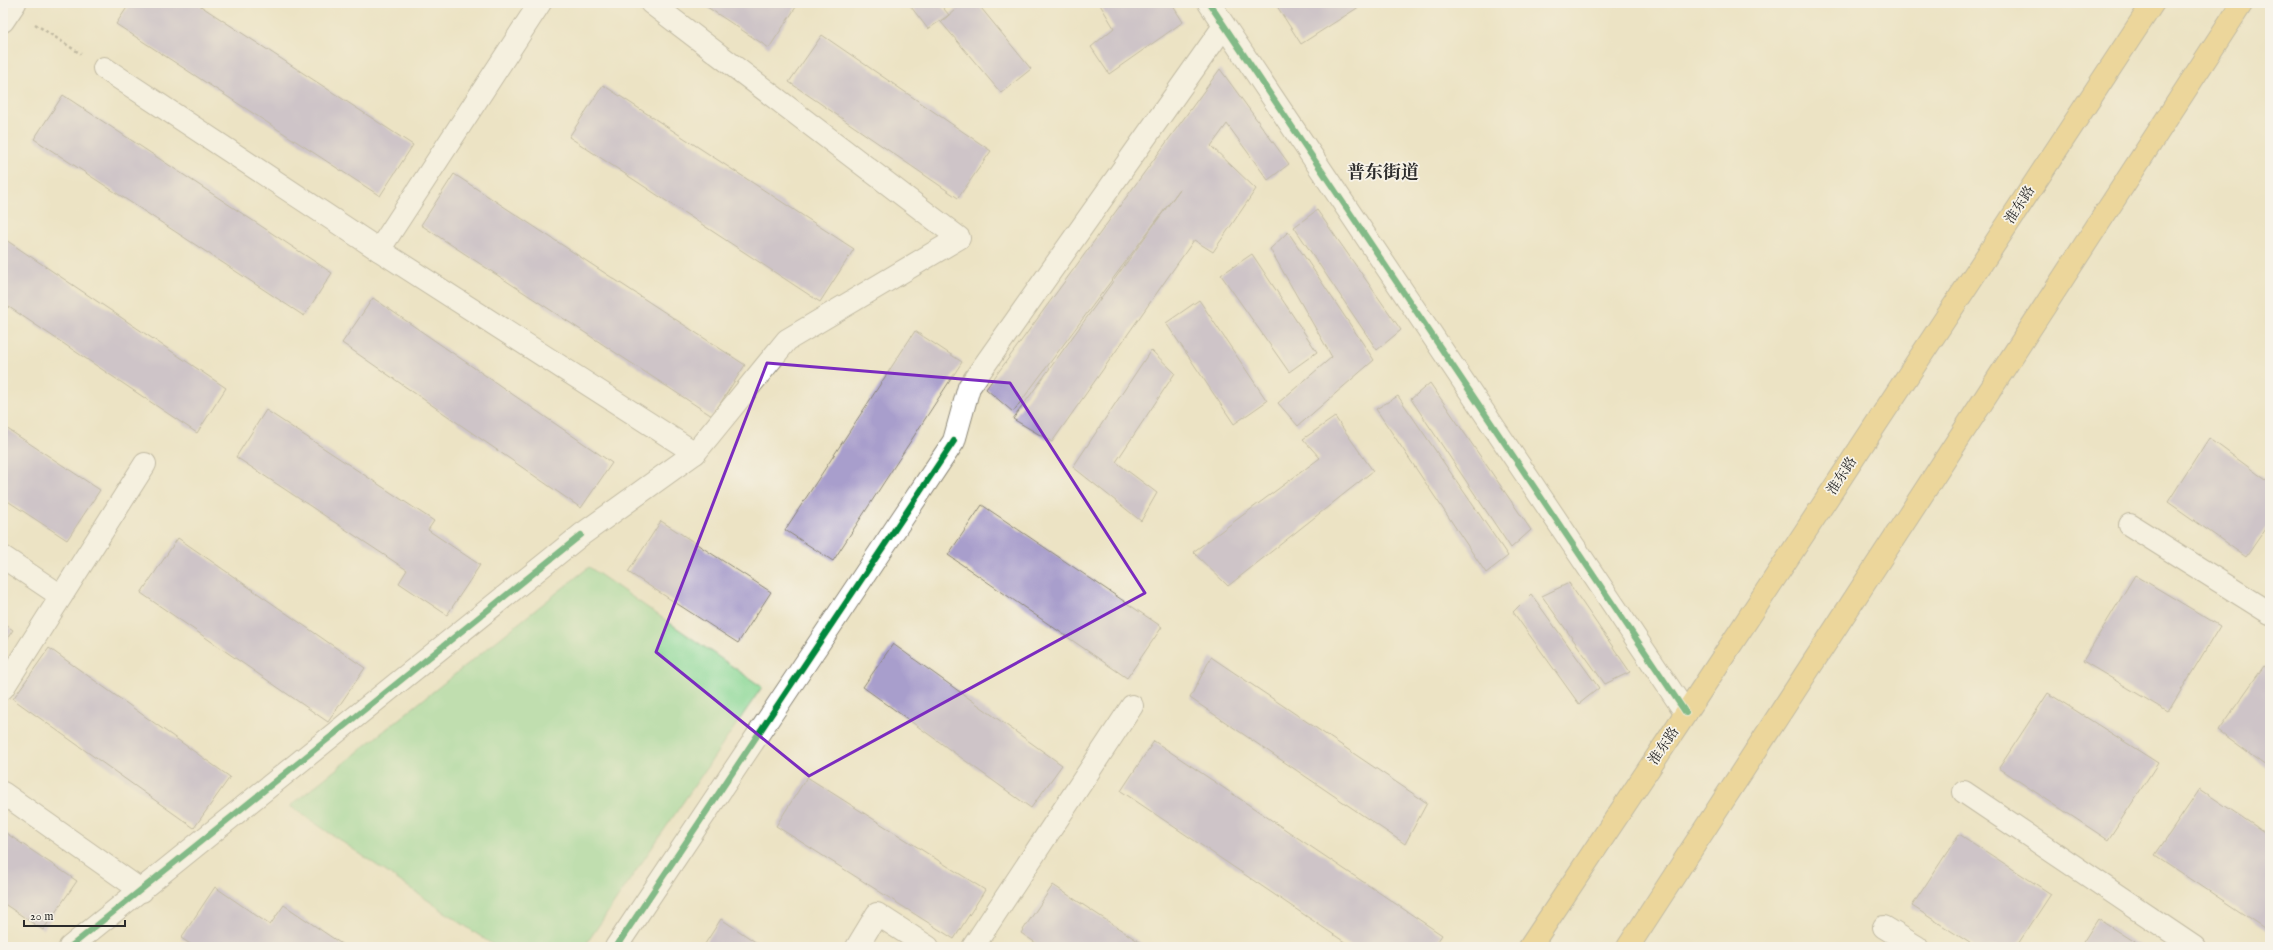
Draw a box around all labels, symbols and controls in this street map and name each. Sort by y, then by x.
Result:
district label: 普东街道 [1347,162,1419,185]
street label: 淮东路 [2001,182,2039,228]
street label: 淮东路 [1823,453,1861,499]
street label: 淮东路 [1645,724,1683,768]
scale bar [24,902,125,928]
text: 20 m [30,909,53,924]

